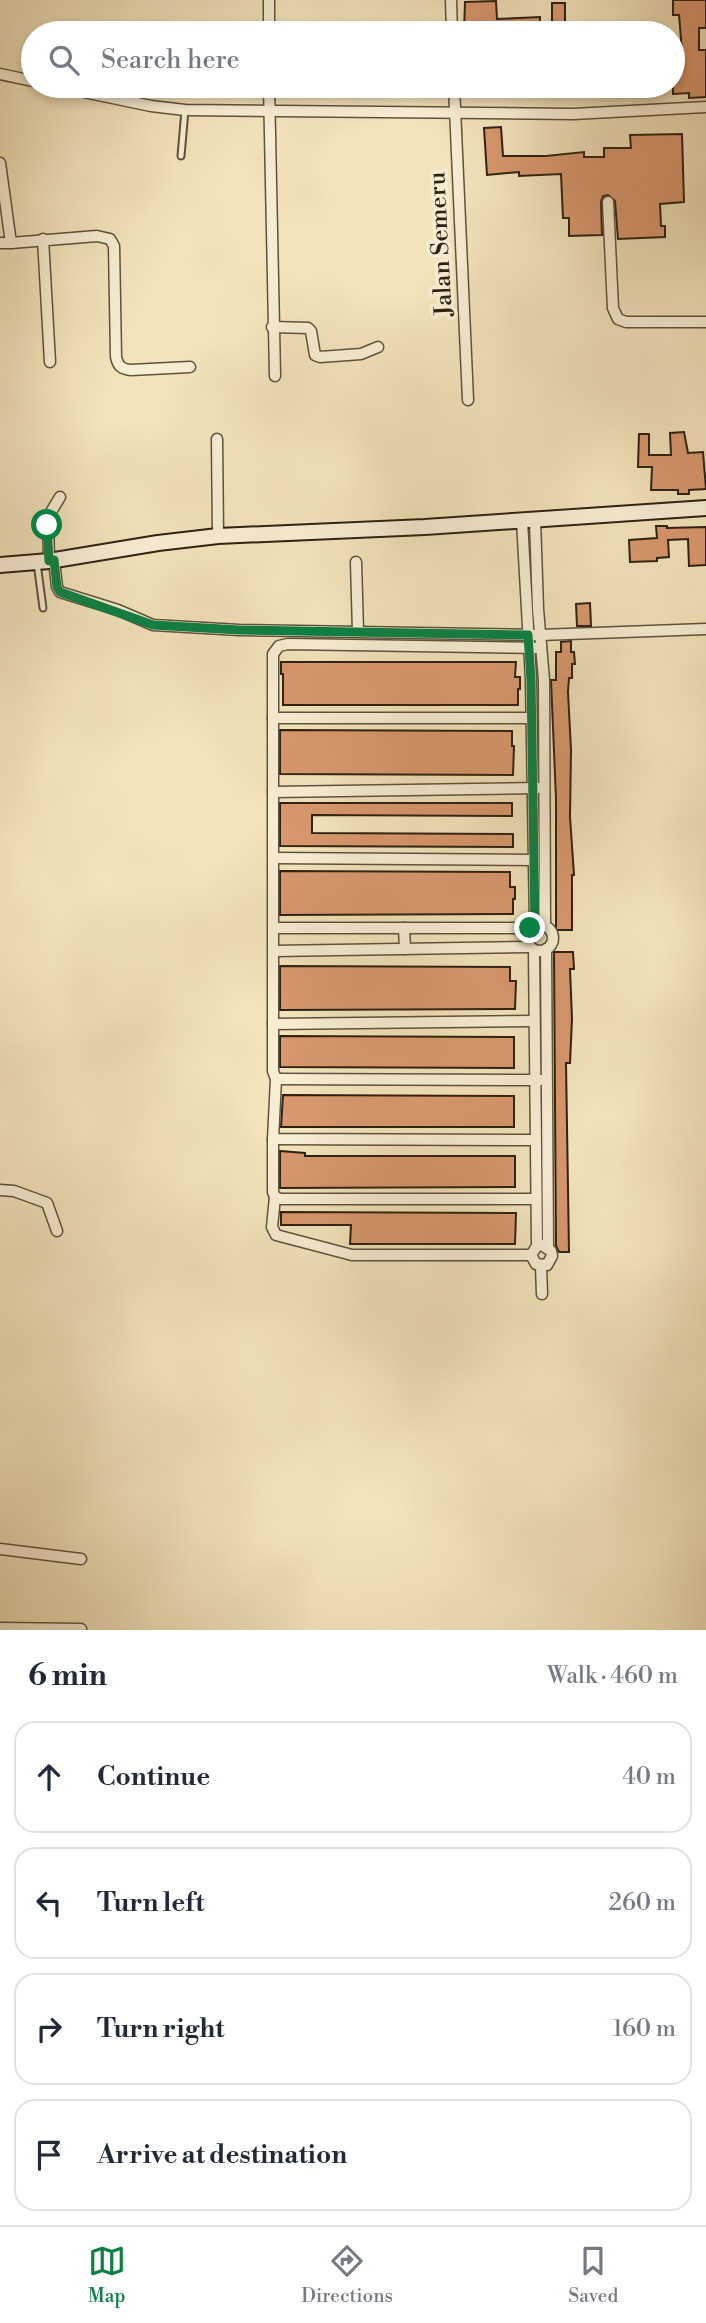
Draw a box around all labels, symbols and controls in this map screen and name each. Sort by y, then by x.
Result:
search box [21,21,685,98]
icon: search [45,41,83,79]
text: Search here [101,44,240,76]
street label: Jalan Semeru [422,171,460,318]
route start [31,509,62,540]
route end [514,912,545,943]
text: 6 min [28,1657,107,1695]
text: Walk · 460 m [547,1662,678,1690]
icon: ahead [30,1758,68,1796]
text: Continue [97,1761,210,1793]
text: 40 m [622,1763,676,1791]
icon: left [30,1884,68,1922]
text: Turn left [97,1887,205,1919]
text: 260 m [609,1889,676,1917]
icon: right [30,2010,68,2048]
text: Turn right [97,2013,225,2045]
text: 160 m [613,2015,676,2043]
icon: arrive [30,2136,68,2174]
text: Arrive at destination [97,2139,347,2171]
tab: Map [88,2242,126,2308]
tab: Directions [301,2242,393,2308]
tab: Saved [568,2242,618,2308]

